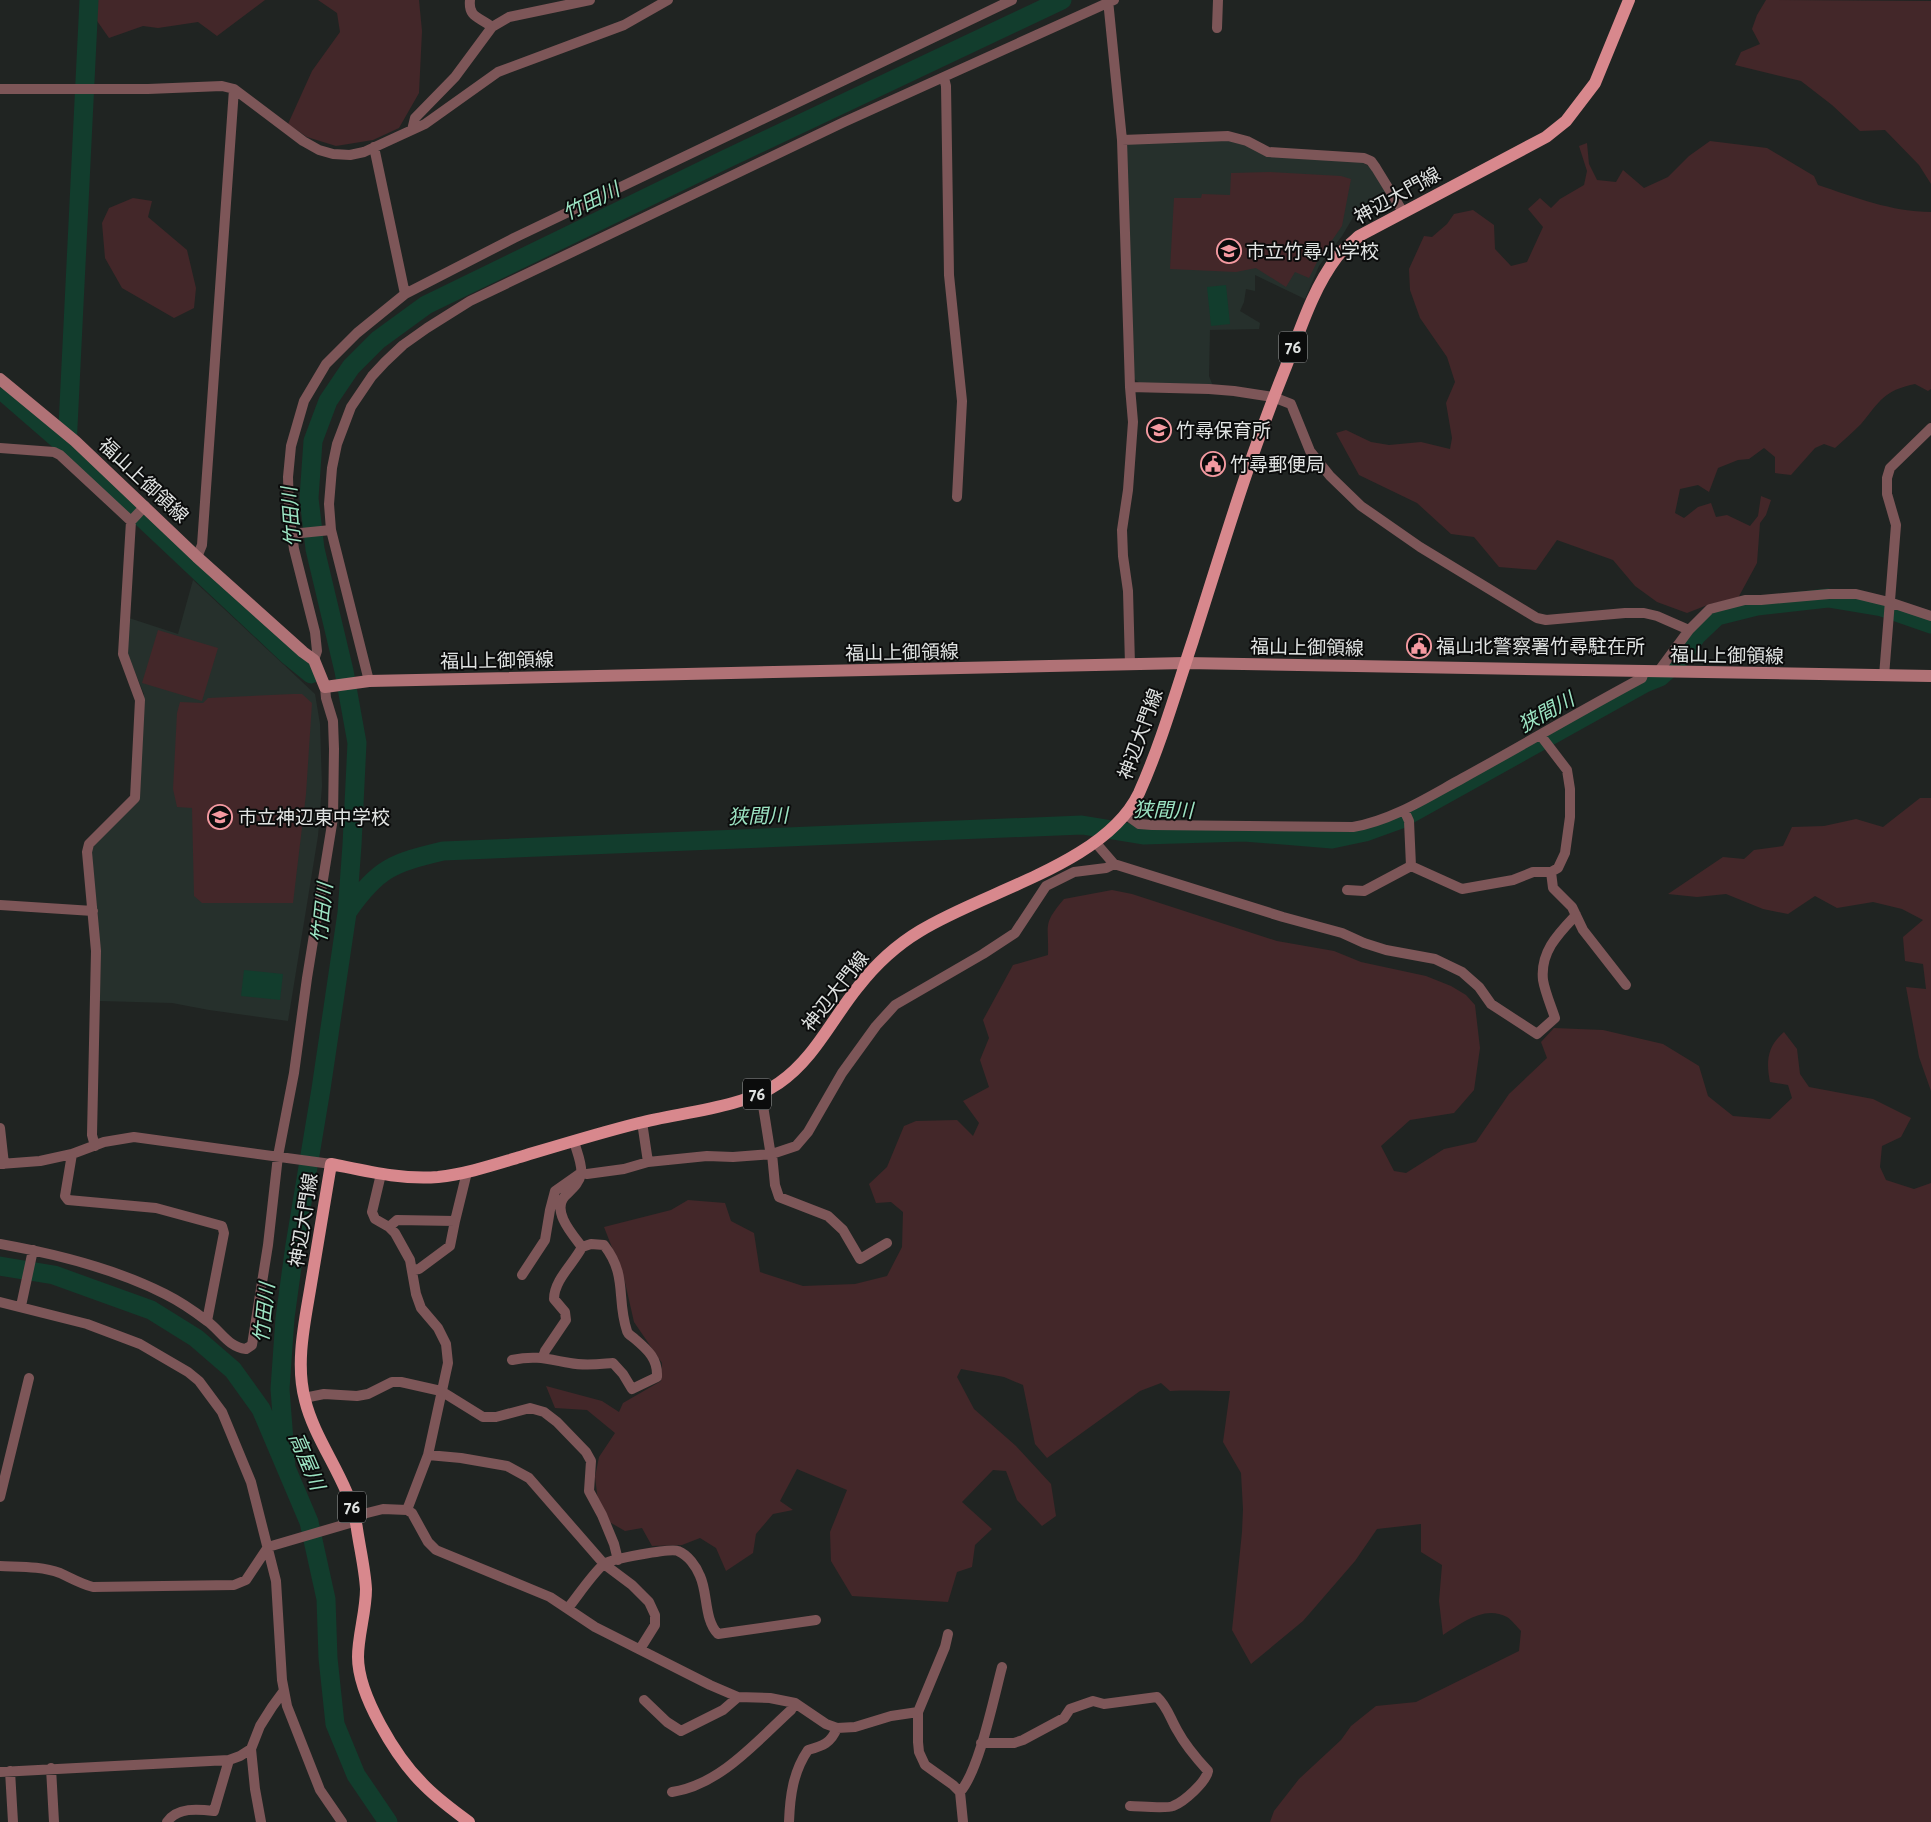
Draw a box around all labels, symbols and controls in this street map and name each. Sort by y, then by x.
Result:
street label: 神辺大門線 [1351,163,1444,228]
water label: 竹田川 [560,178,625,224]
school or university icon: 市立竹尋小学校 [1216,238,1242,264]
place label: 市立竹尋小学校 [1246,241,1379,262]
road number: 76 [1279,332,1307,362]
school or university icon: 竹尋保育所 [1146,417,1172,443]
place label: 竹尋保育所 [1176,420,1271,441]
street label: 福山上御領線 [95,434,193,527]
public building icon: 竹尋郵便局 [1200,451,1226,477]
place label: 竹尋郵便局 [1230,454,1325,475]
water label: 竹田川 [279,484,304,548]
public building icon: 福山北警察署竹尋駐在所 [1406,633,1432,659]
street label: 福山上御領線 [1250,636,1364,659]
place label: 福山北警察署竹尋駐在所 [1436,636,1645,657]
street label: 福山上御領線 [845,641,959,664]
street label: 福山上御領線 [1670,644,1784,667]
street label: 福山上御領線 [440,649,554,672]
street label: 神辺大門線 [1114,686,1167,782]
water label: 狭間川 [1515,688,1579,736]
water label: 狭間川 [1133,799,1195,822]
school or university icon: 市立神辺東中学校 [207,804,233,830]
water label: 狭間川 [728,805,790,828]
place label: 市立神辺東中学校 [238,807,390,828]
water label: 竹田川 [309,880,336,944]
street label: 神辺大門線 [798,947,873,1035]
road number: 76 [743,1078,771,1110]
street label: 神辺大門線 [286,1172,321,1269]
water label: 竹田川 [251,1280,278,1344]
water label: 高屋川 [285,1429,329,1495]
road number: 76 [338,1491,366,1522]

